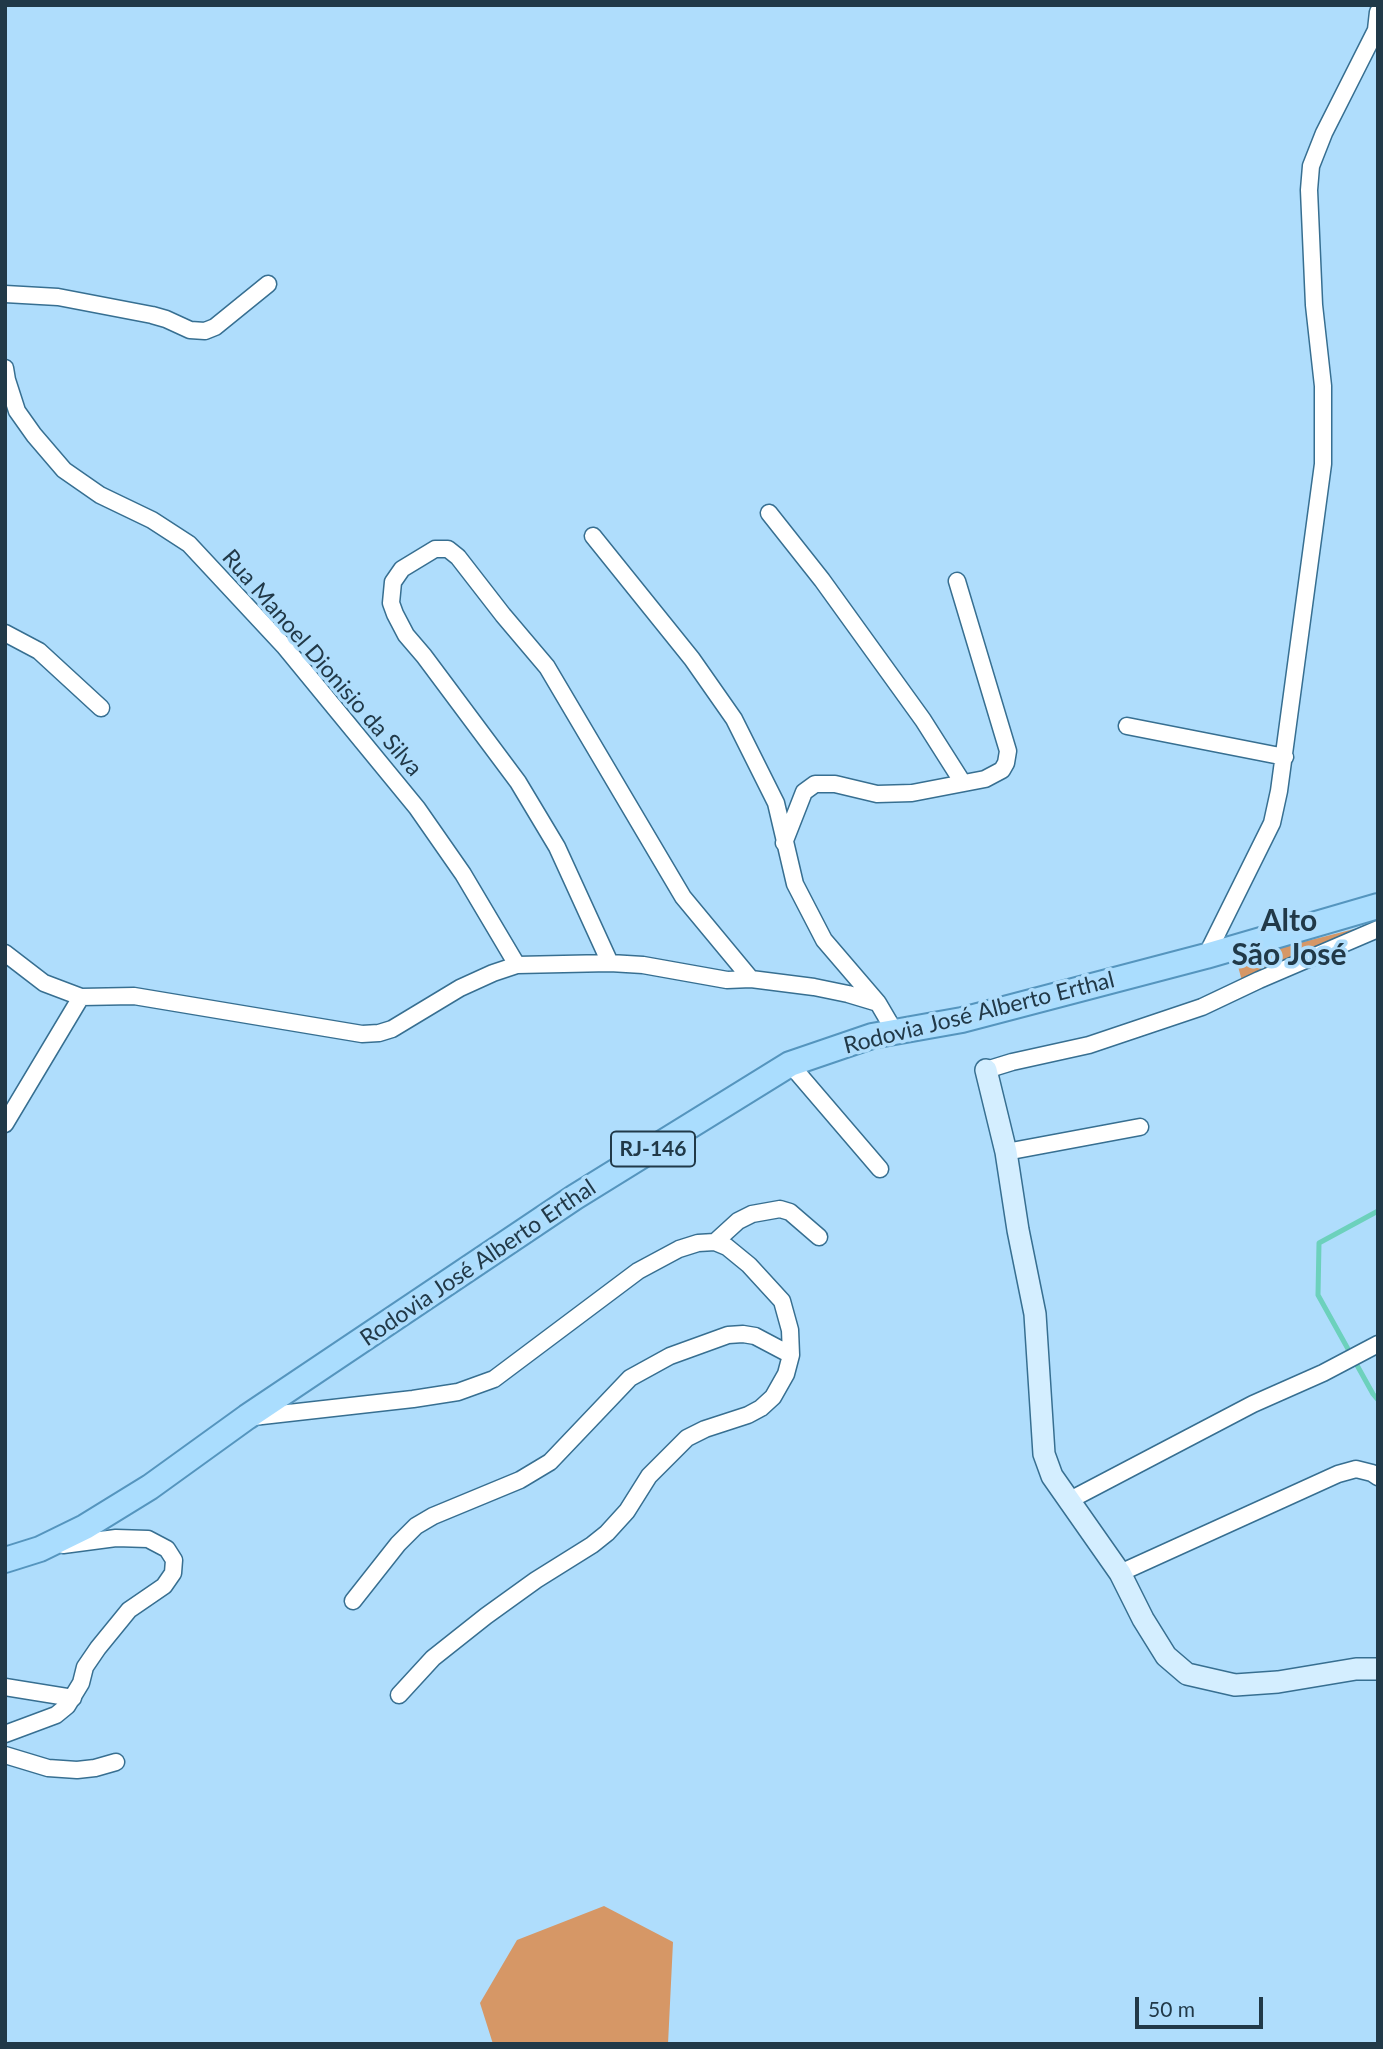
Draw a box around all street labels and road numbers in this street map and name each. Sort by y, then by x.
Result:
street label: Rua Manoel Dionisio da Silva [216,544,428,782]
street label: Rodovia José Alberto Erthal [841,966,1117,1060]
road number: RJ-146 [611,1132,695,1166]
street label: Rodovia José Alberto Erthal [355,1174,601,1352]

